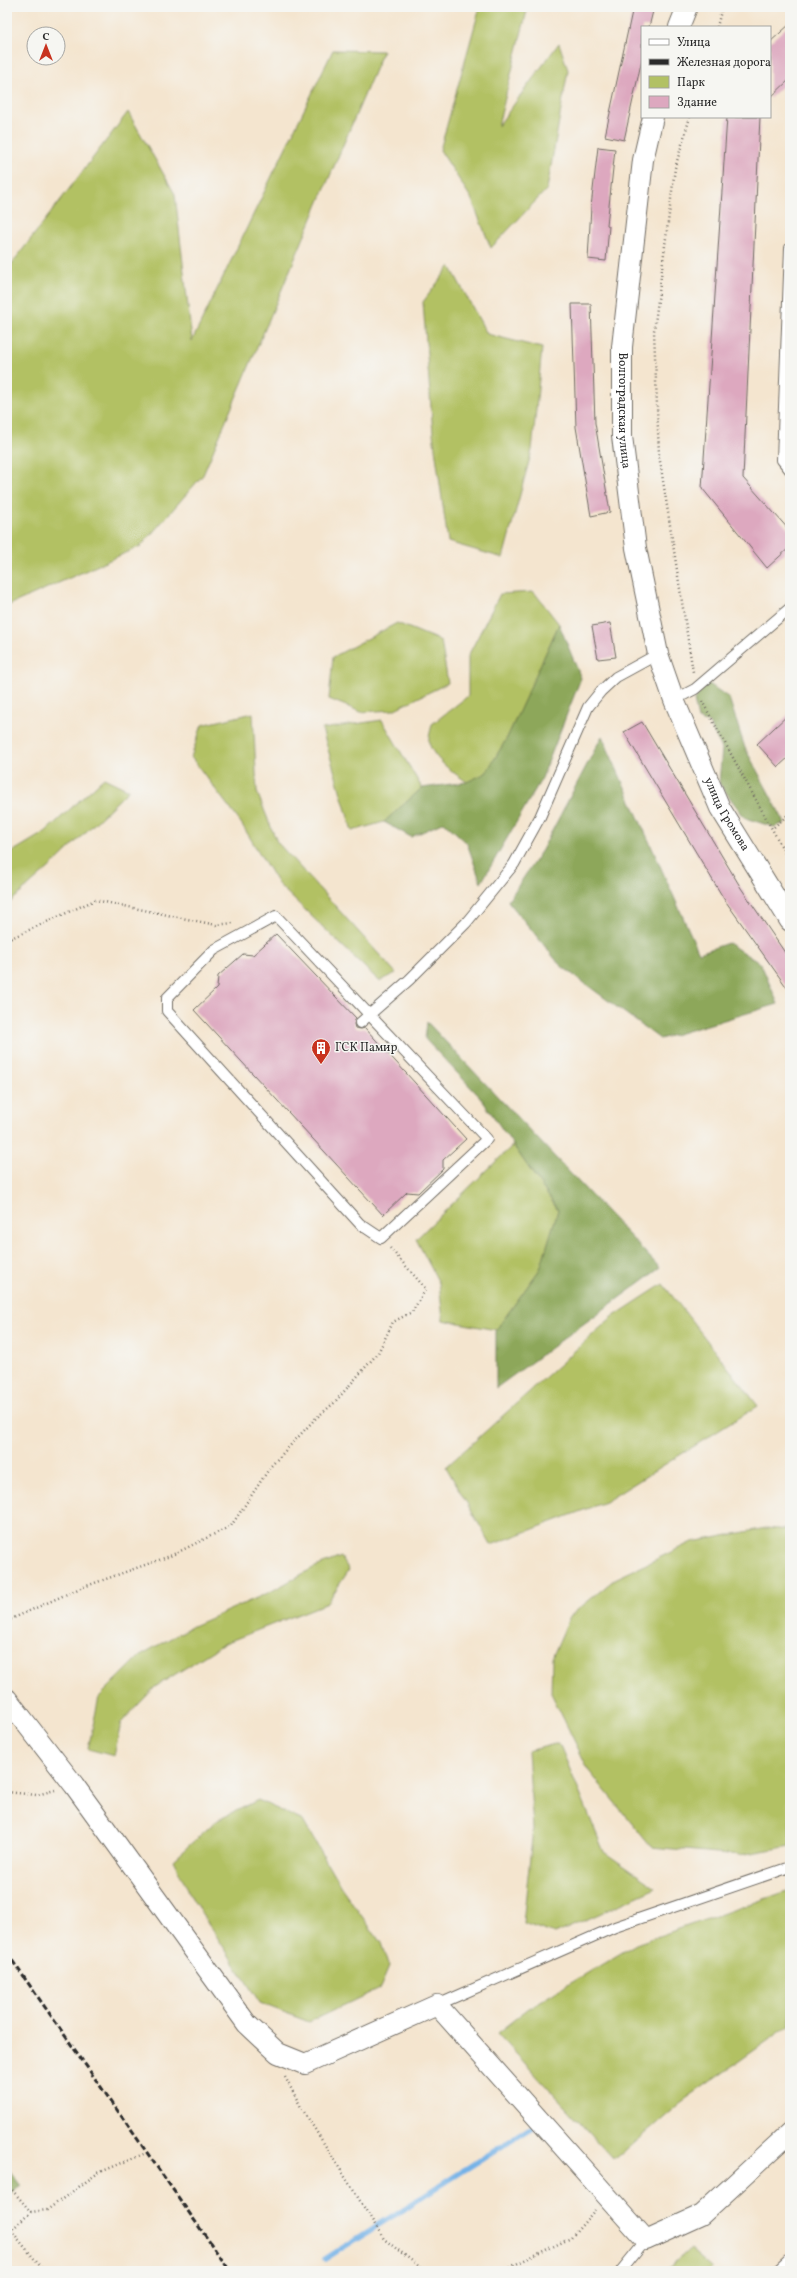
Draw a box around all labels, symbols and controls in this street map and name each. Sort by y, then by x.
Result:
north arrow [26,26,66,66]
legend [641,26,771,118]
text: С [42,30,50,45]
text: Улица [677,35,710,51]
text: Железная дорога [677,55,771,71]
text: Парк [677,75,705,91]
text: Здание [677,95,717,111]
street label: Волгоградская улица [614,352,634,470]
street label: улица Громова [700,775,753,854]
building icon: ГСК Памир [310,1037,332,1065]
place label: ГСК Памир [335,1040,397,1056]

